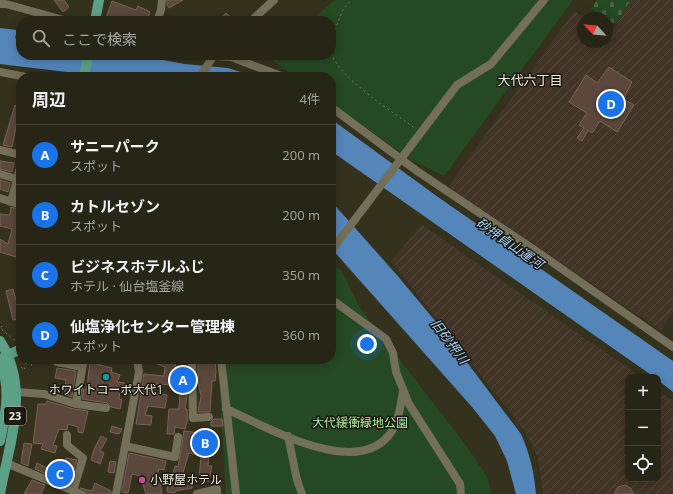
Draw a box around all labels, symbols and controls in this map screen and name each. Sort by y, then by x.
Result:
north arrow [577,12,613,48]
search box [16,16,336,60]
icon: search [30,27,52,49]
text: ここで検索 [62,29,137,49]
district label: 大代六丁目 [497,71,563,89]
text: 周辺 [32,88,66,111]
pin: D [598,89,624,119]
text: 4件 [300,90,320,108]
text: サニーパーク [70,136,160,156]
text: A [41,146,49,164]
text: 200 m [282,146,320,164]
text: スポット [70,157,122,175]
text: カトルセゾン [70,196,160,216]
text: B [41,206,49,224]
text: 200 m [282,206,320,224]
water label: 砂押貞山運河 [473,213,550,274]
text: スポット [70,217,122,235]
text: ビジネスホテルふじ [70,256,205,276]
text: C [41,266,49,284]
text: 350 m [282,266,320,284]
text: ホテル · 仙台塩釜線 [70,277,184,295]
water label: 旧砂押川 [427,315,474,369]
text: 仙塩浄化センター管理棟 [70,316,235,336]
text: D [40,326,50,344]
text: 360 m [282,326,320,344]
your location [357,334,377,354]
text: スポット [70,337,122,355]
pin: A [170,365,196,395]
marker: ホワイトコーポ大代1 [101,372,111,382]
map controls [625,374,661,482]
button: + [625,374,661,410]
place label: ホワイトコーポ大代1 [49,381,163,398]
road number: 23 [4,407,26,425]
button: − [625,410,661,446]
park label: 大代緩衝緑地公園 [312,414,408,431]
pin: B [192,428,218,458]
button: locate [625,446,661,482]
pin: C [47,459,73,489]
place label: 小野屋ホテル [150,471,222,488]
marker: 小野屋ホテル [137,475,147,485]

